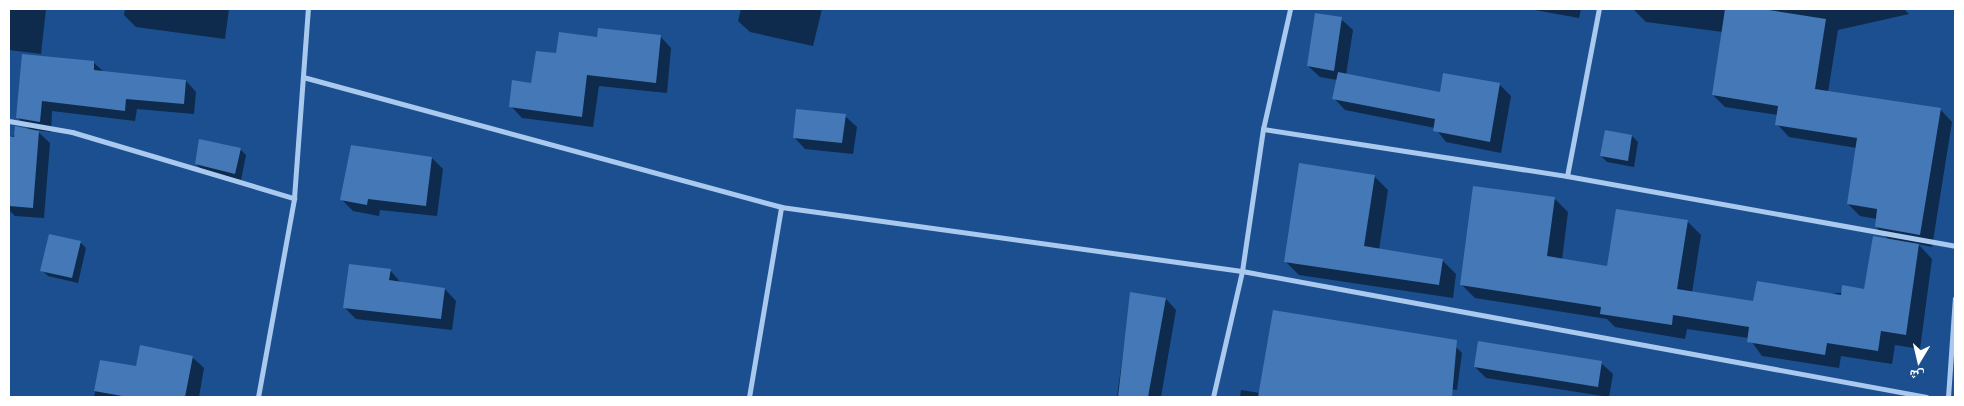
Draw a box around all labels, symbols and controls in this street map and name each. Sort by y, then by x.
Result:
north arrow [1894,336,1944,386]
text: ش [1908,367,1925,385]

